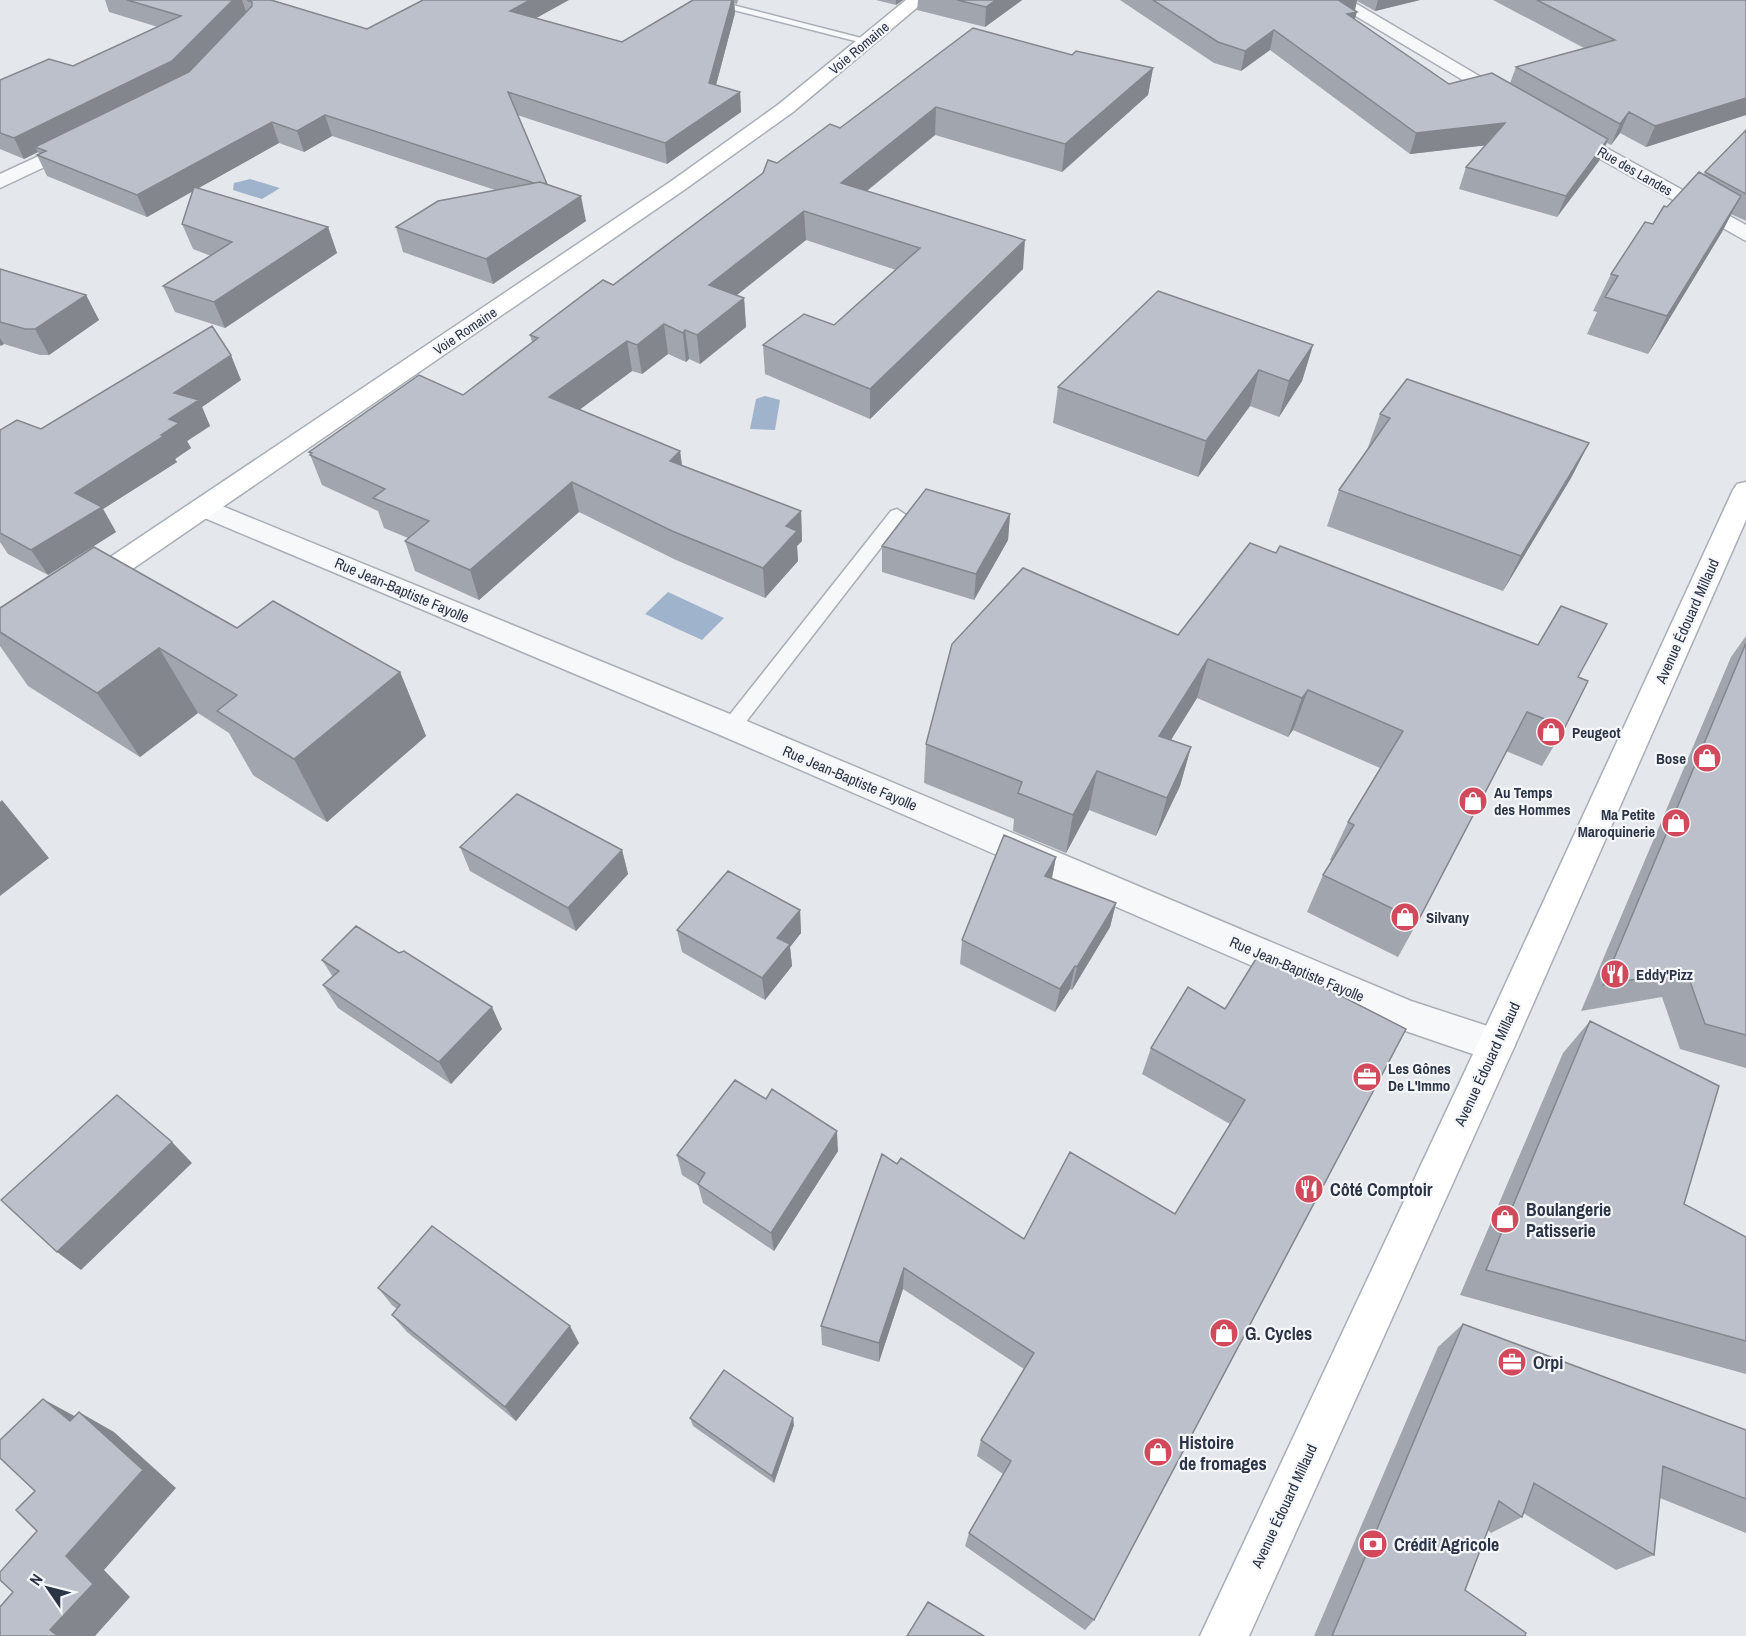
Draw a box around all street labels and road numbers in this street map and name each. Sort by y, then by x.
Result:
street label: Voie Romaine [825,18,893,78]
street label: Rue des Landes [1594,142,1676,200]
street label: Voie Romaine [430,303,500,359]
street label: Rue Jean-Baptiste Fayolle [331,552,473,628]
street label: Avenue Édouard Millaud [1650,555,1724,688]
street label: Rue Jean-Baptiste Fayolle [779,740,921,816]
street label: Rue Jean-Baptiste Fayolle [1226,931,1368,1007]
street label: Avenue Édouard Millaud [1449,999,1525,1130]
street label: Avenue Édouard Millaud [1246,1441,1322,1572]

